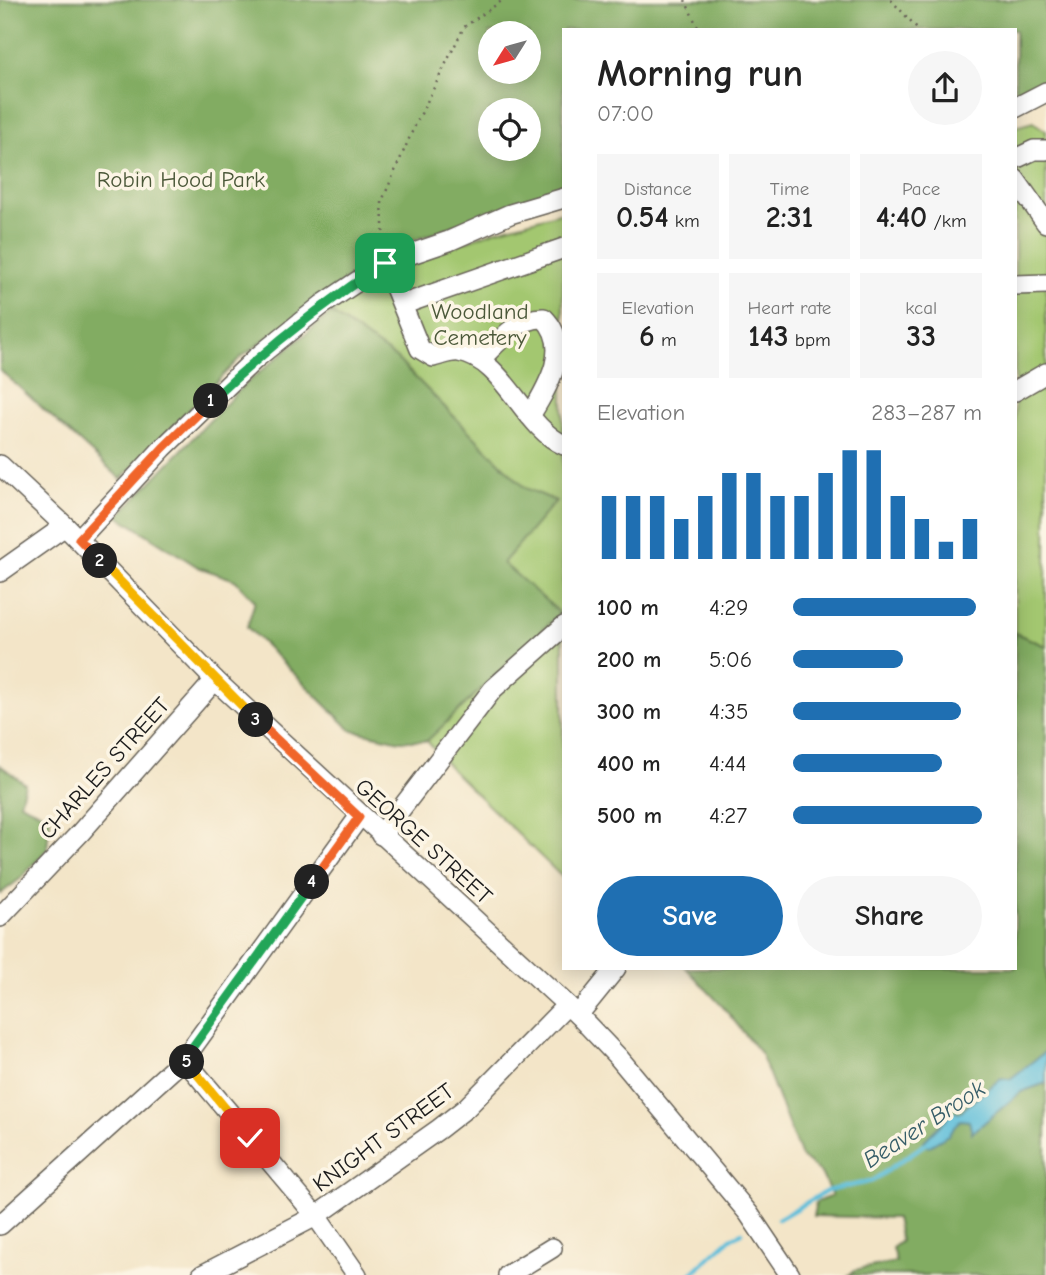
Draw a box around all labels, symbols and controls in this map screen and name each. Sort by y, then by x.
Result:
north arrow [478,21,541,84]
map controls [478,21,541,161]
button: share [908,51,982,125]
text: Morning run [597,52,803,96]
button: locate [478,98,541,161]
text: 07:00 [597,100,654,127]
park label: Robin Hood Park [97,166,265,193]
text: Distance [624,178,692,200]
text: Time [770,178,809,200]
text: Pace [902,178,940,200]
text: 0.54 [616,200,668,235]
text: 2:31 [766,200,813,235]
text: 4:40 [876,200,927,235]
text: km [668,210,700,232]
text: /km [927,210,967,232]
pin [355,233,415,293]
icon: arrive [366,244,404,282]
text: Elevation [621,297,694,319]
text: Heart rate [748,297,831,319]
text: kcal [905,297,937,319]
park label: Woodland Cemetery [431,298,529,351]
text: 6 [639,319,655,354]
text: 143 [748,319,789,354]
text: 33 [906,319,936,354]
text: m [655,329,677,351]
text: bpm [789,329,831,351]
pin: 1 [194,384,228,418]
text: 1 [207,389,214,411]
text: Elevation [597,399,685,426]
text: 283–287 m [871,399,982,426]
pin: 2 [82,544,118,578]
text: 2 [95,549,104,571]
text: 100 m [597,594,659,621]
text: 4:29 [709,594,749,621]
text: 200 m [597,646,661,673]
text: 5:06 [709,646,752,673]
street label: CHARLES STREET [34,692,175,845]
text: 300 m [597,698,661,725]
text: 4:35 [709,698,748,725]
pin: 3 [238,702,274,738]
text: 3 [251,708,260,730]
text: 400 m [597,750,661,777]
text: 4:44 [709,750,747,777]
street label: GEORGE STREET [350,773,498,910]
text: 500 m [597,802,662,829]
text: 4:27 [709,802,747,829]
pin: 4 [294,864,330,900]
text: 4 [307,870,316,892]
button: Save [597,876,783,956]
button: Share [797,876,982,956]
pin: 5 [170,1044,204,1080]
text: 5 [181,1050,192,1072]
water label: Beaver Brook [858,1074,990,1174]
street label: KNIGHT STREET [308,1077,459,1197]
pin [220,1108,280,1168]
icon: check [231,1119,269,1157]

